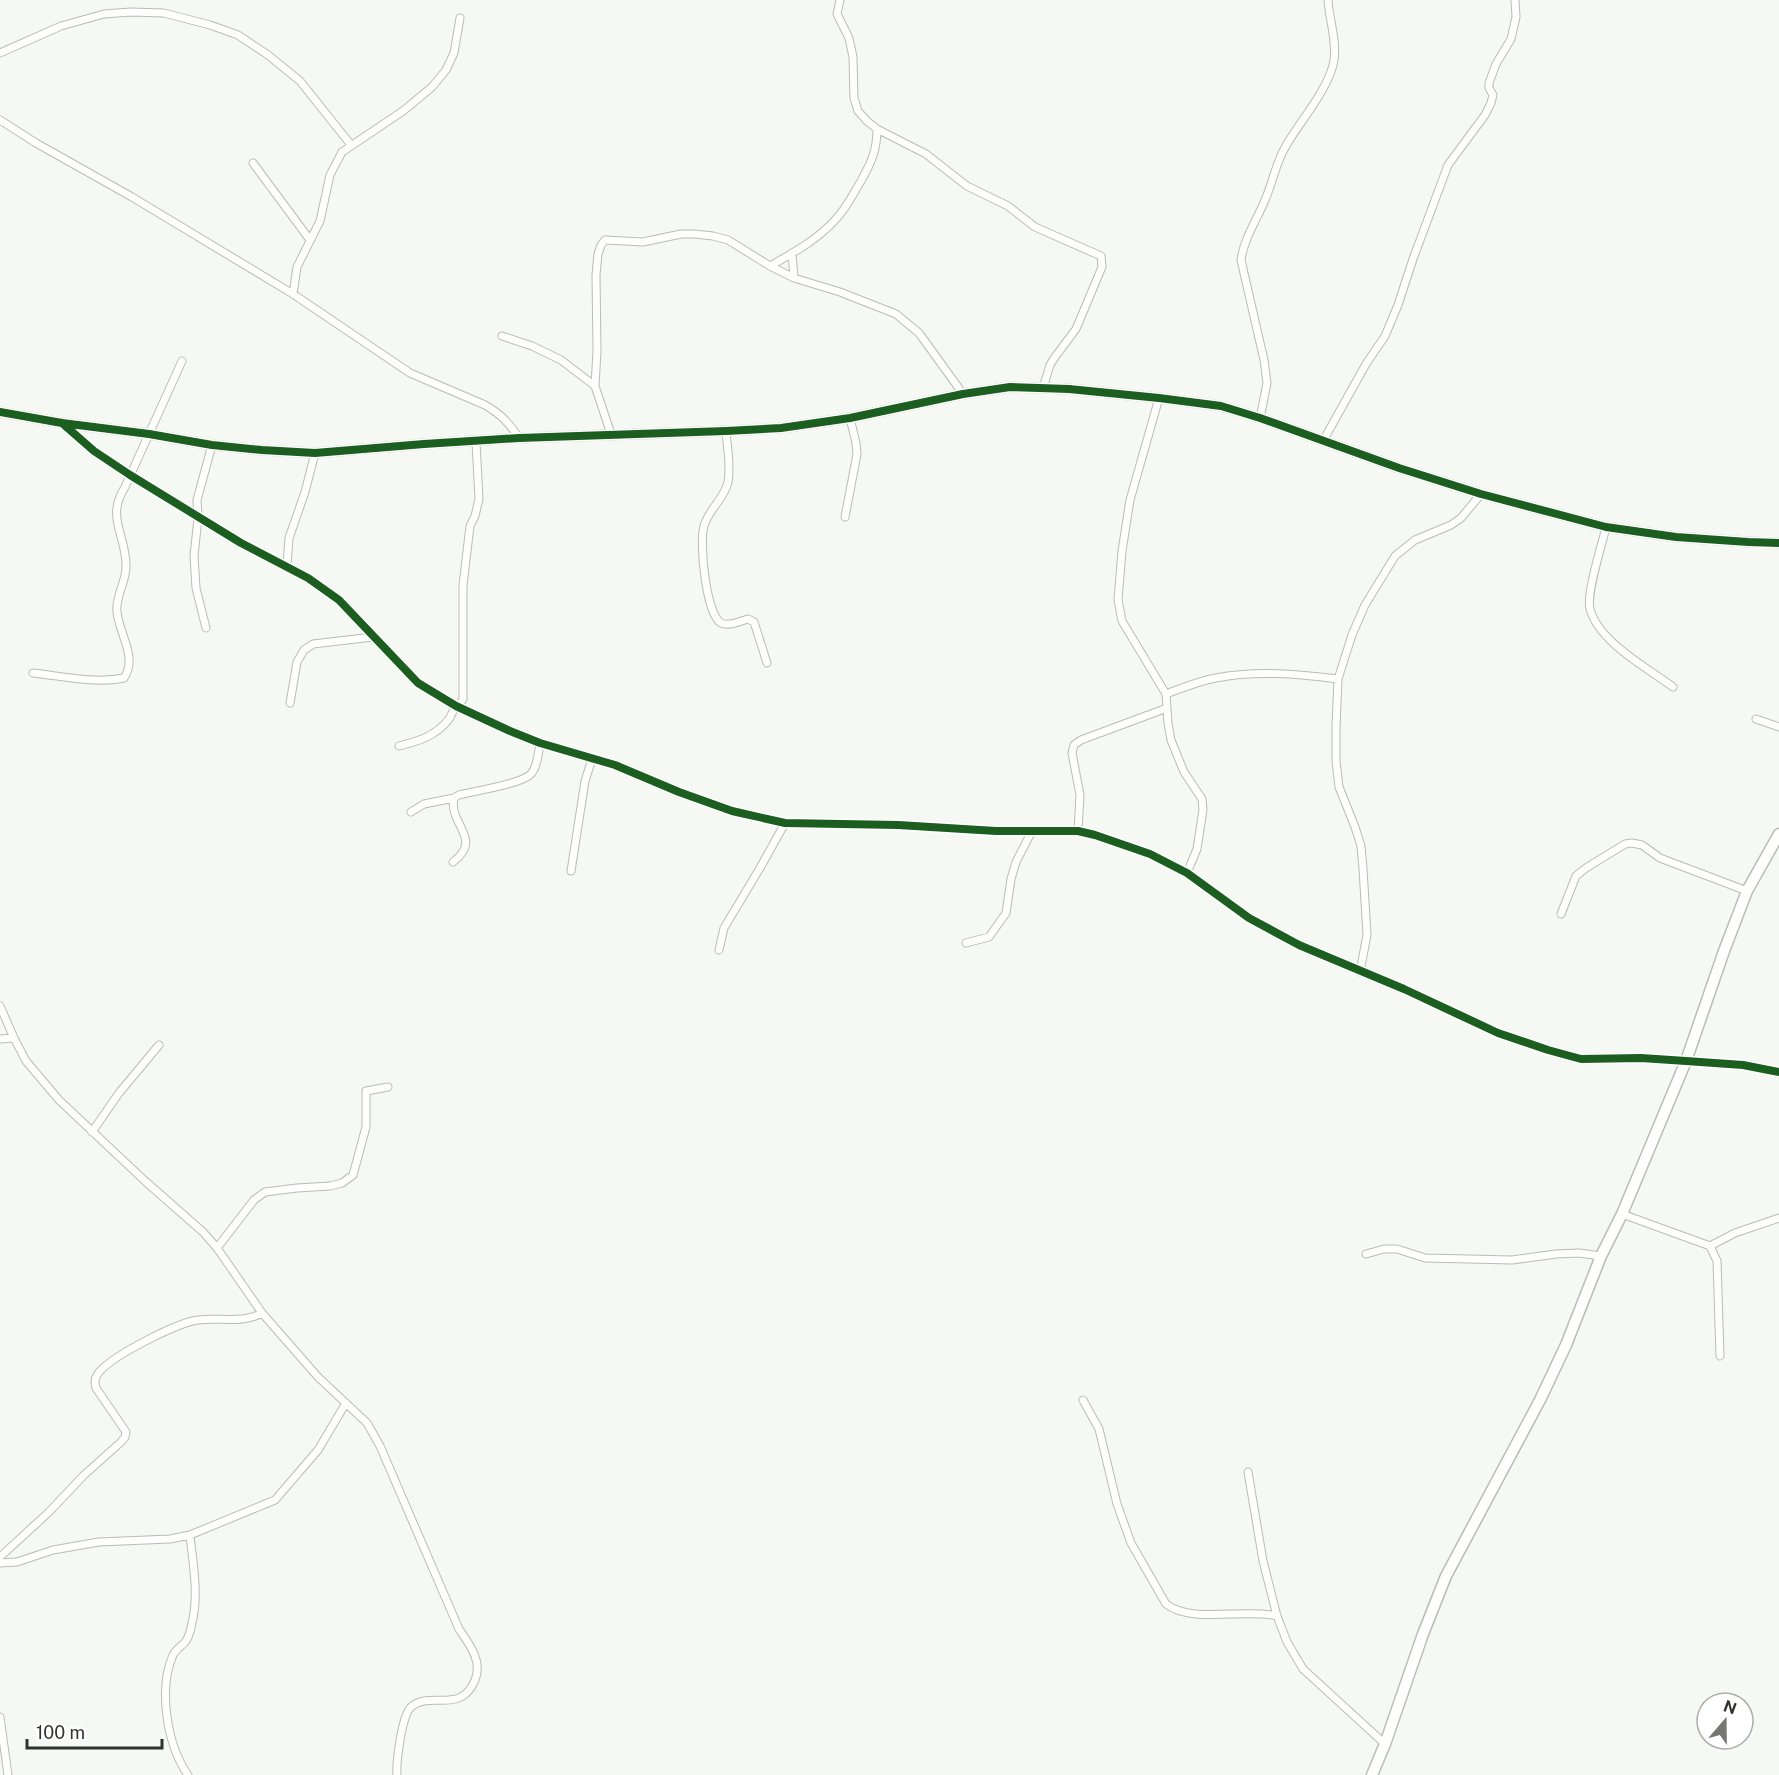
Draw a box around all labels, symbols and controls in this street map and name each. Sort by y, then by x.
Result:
north arrow [1695,1691,1755,1751]
text: N [1721,1696,1739,1718]
scale bar [27,1712,162,1750]
text: 100 m [36,1722,85,1743]

